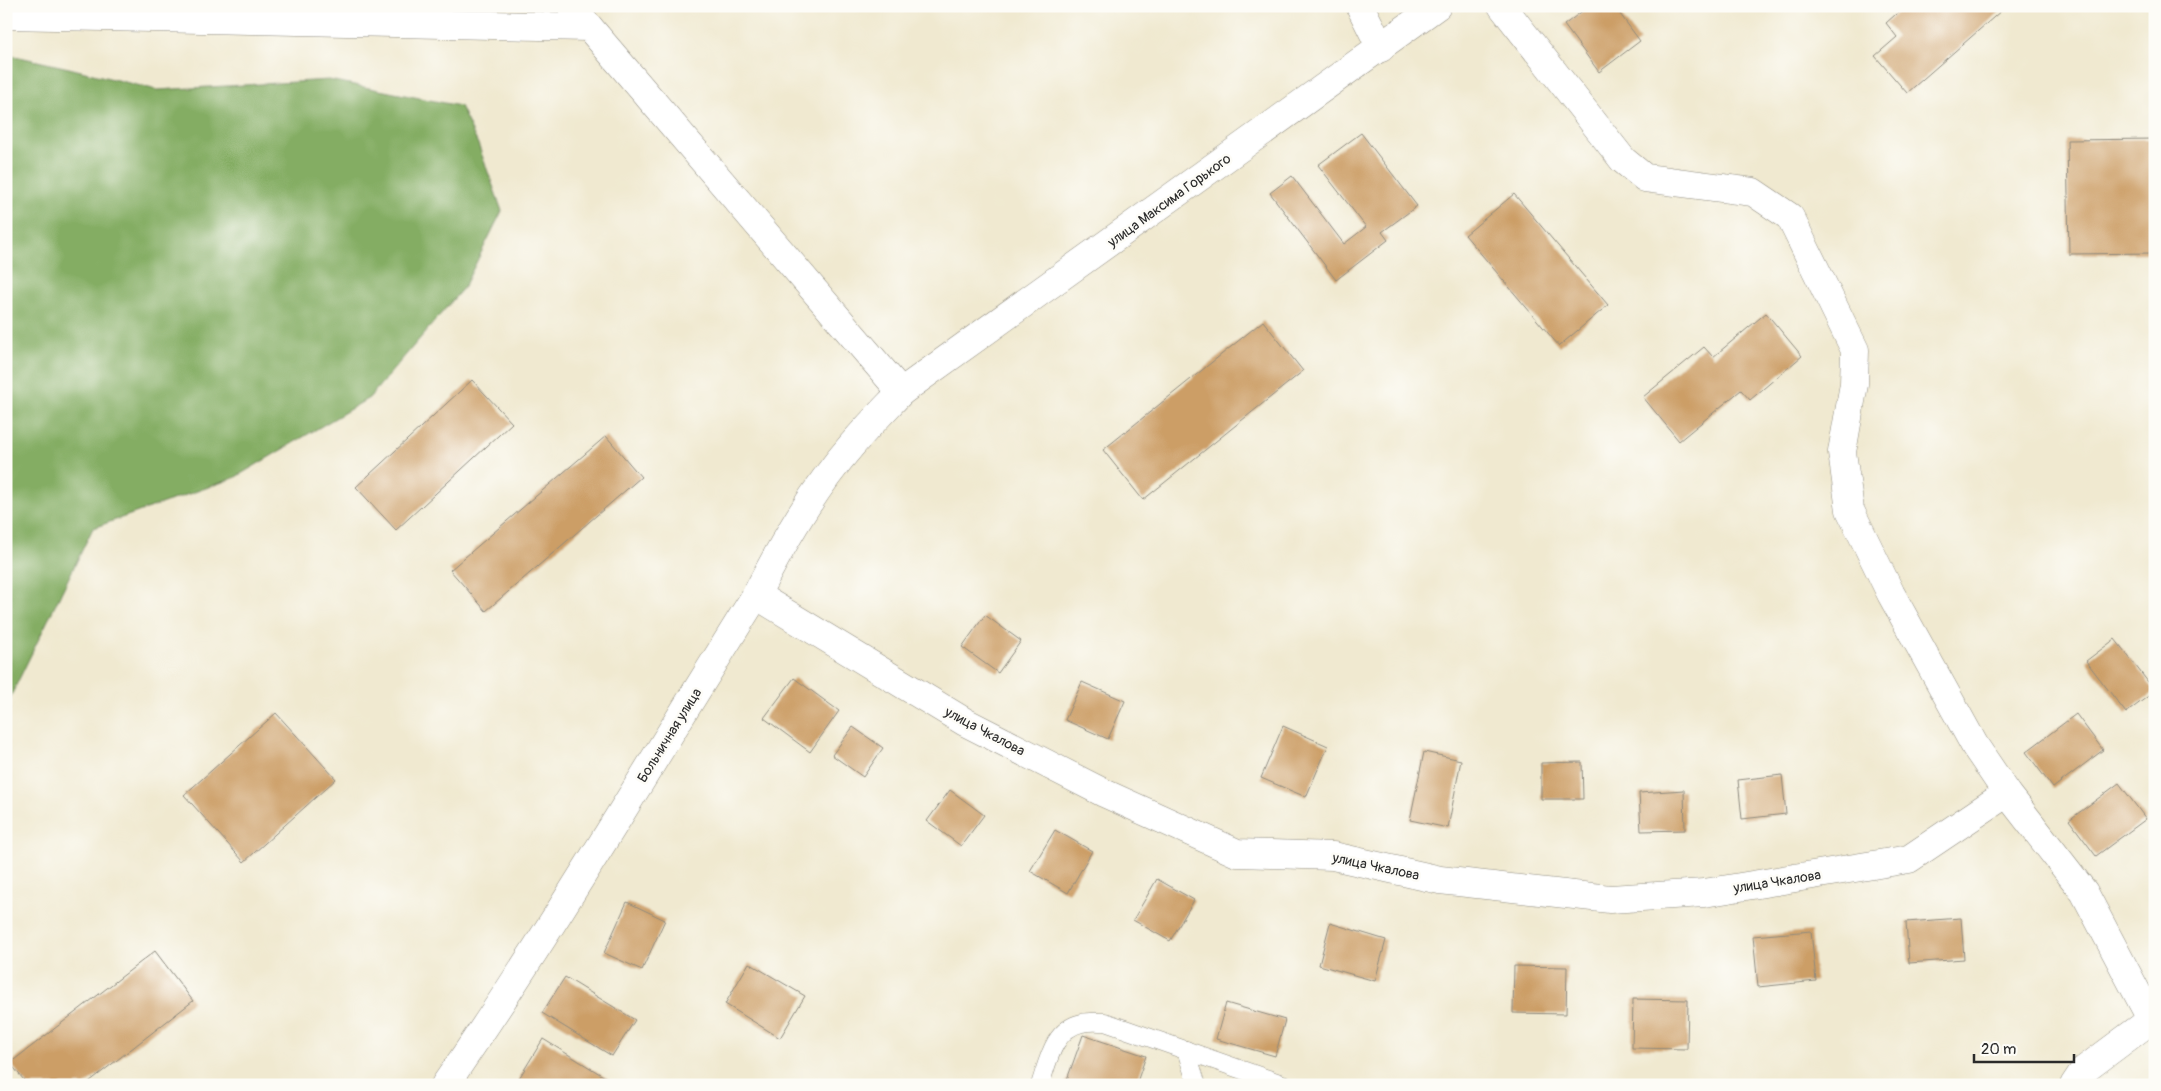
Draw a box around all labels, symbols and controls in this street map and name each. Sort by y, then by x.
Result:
street label: улица Максима Горького [1104,150,1235,251]
street label: Больничная улица [634,685,705,786]
street label: улица Чкалова [941,703,1028,760]
street label: улица Чкалова [1330,849,1421,884]
street label: улица Чкалова [1731,866,1822,897]
scale bar [1974,1031,2074,1063]
text: 20 m [1981,1040,2016,1059]

